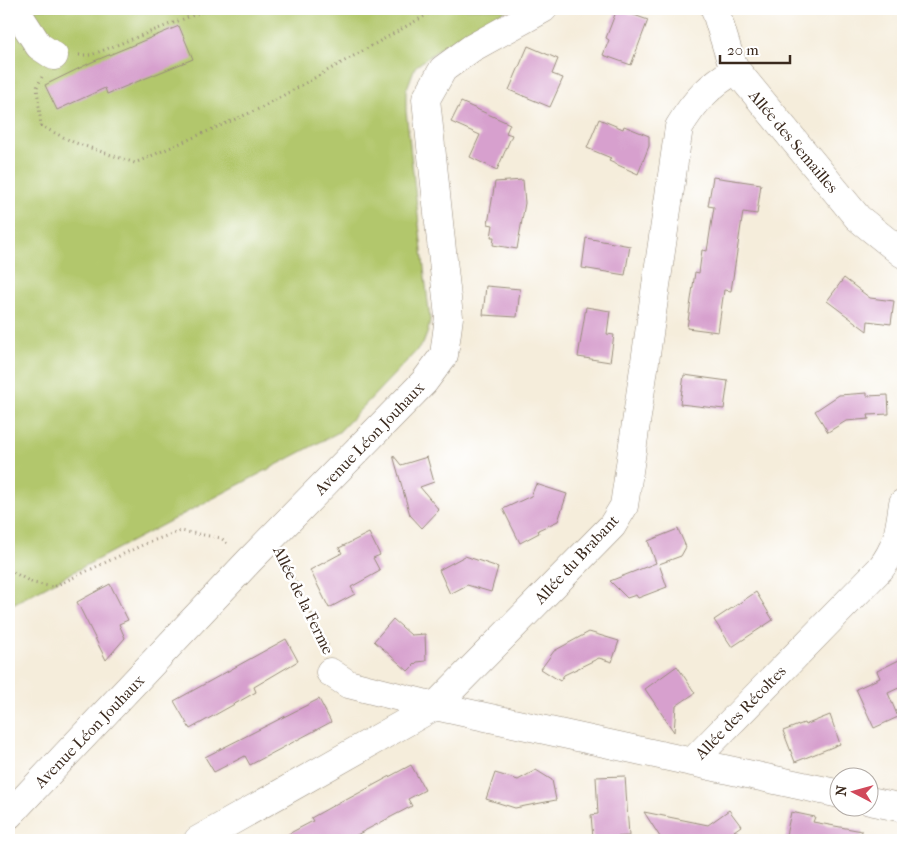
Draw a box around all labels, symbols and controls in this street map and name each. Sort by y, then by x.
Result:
scale bar [720,32,790,64]
text: 20 m [727,41,759,59]
street label: Allée des Semailles [744,85,842,197]
street label: Avenue Léon Jouhaux [310,377,429,500]
street label: Allée du Brabant [530,511,623,609]
street label: Allée de la Ferme [269,542,338,658]
street label: Allée des Récoltes [690,662,790,764]
street label: Avenue Léon Jouhaux [30,670,149,793]
north arrow [830,766,880,816]
text: N [833,784,851,797]

